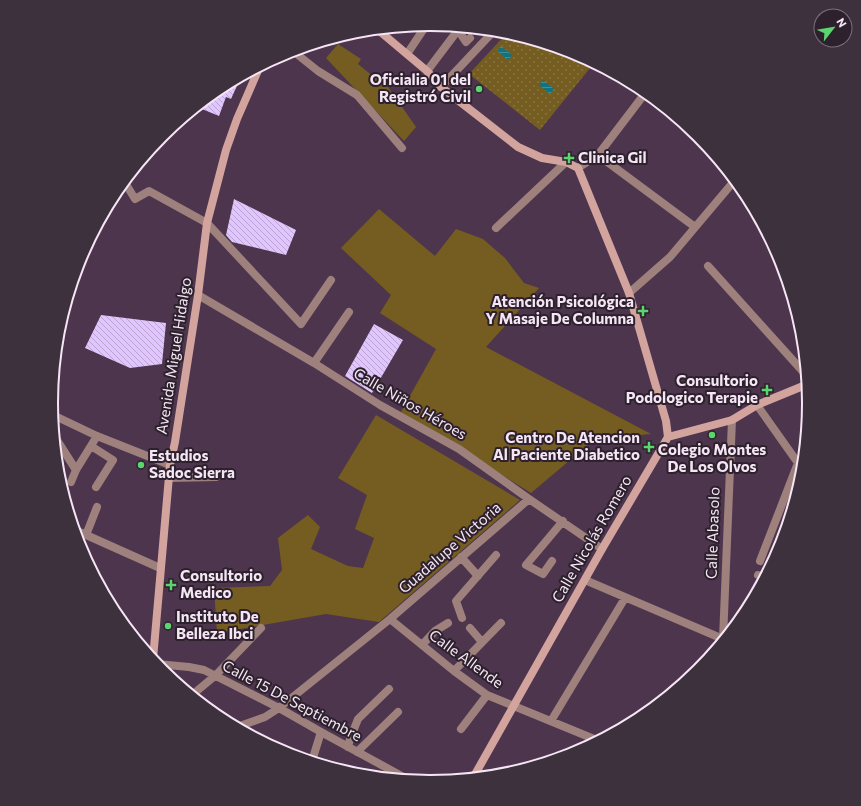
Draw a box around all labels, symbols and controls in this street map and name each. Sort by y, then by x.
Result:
north arrow [813,8,853,48]
text: N [834,16,850,29]
place label: Oficialia 01 del Registró Civil [370,70,471,105]
marker: Oficialia 01 del Registró Civil [474,84,484,94]
place label: Clinica Gil [578,148,647,166]
marker: Clinica Gil [563,152,575,164]
street label: Avenida Miguel Hidalgo [152,276,194,436]
place label: Atención Psicológica Y Masaje De Columna [486,292,634,327]
marker: Atención Psicológica Y Masaje De Columna [637,305,649,317]
street label: Calle Niños Héroes [351,363,470,443]
place label: Consultorio Podologico Terapie [626,371,758,406]
marker: Consultorio Podologico Terapie [761,384,773,396]
place label: Centro De Atencion Al Paciente Diabetico [493,428,640,463]
marker: Colegio Montes De Los Olvos [707,430,717,440]
place label: Colegio Montes De Los Olvos [658,440,766,475]
marker: Centro De Atencion Al Paciente Diabetico [643,441,655,453]
place label: Estudios Sadoc Sierra [149,446,235,481]
marker: Estudios Sadoc Sierra [136,460,146,470]
street label: Calle Nicolás Romero [547,472,635,605]
street label: Calle Abasolo [701,487,723,579]
street label: Guadalupe Victoria [394,498,504,597]
place label: Consultorio Medico [180,566,262,601]
marker: Consultorio Medico [165,579,177,591]
place label: Instituto De Belleza Ibci [176,607,259,642]
marker: Instituto De Belleza Ibci [163,621,173,631]
street label: Calle Allende [426,625,507,691]
street label: Calle 15 De Septiembre [220,656,365,745]

